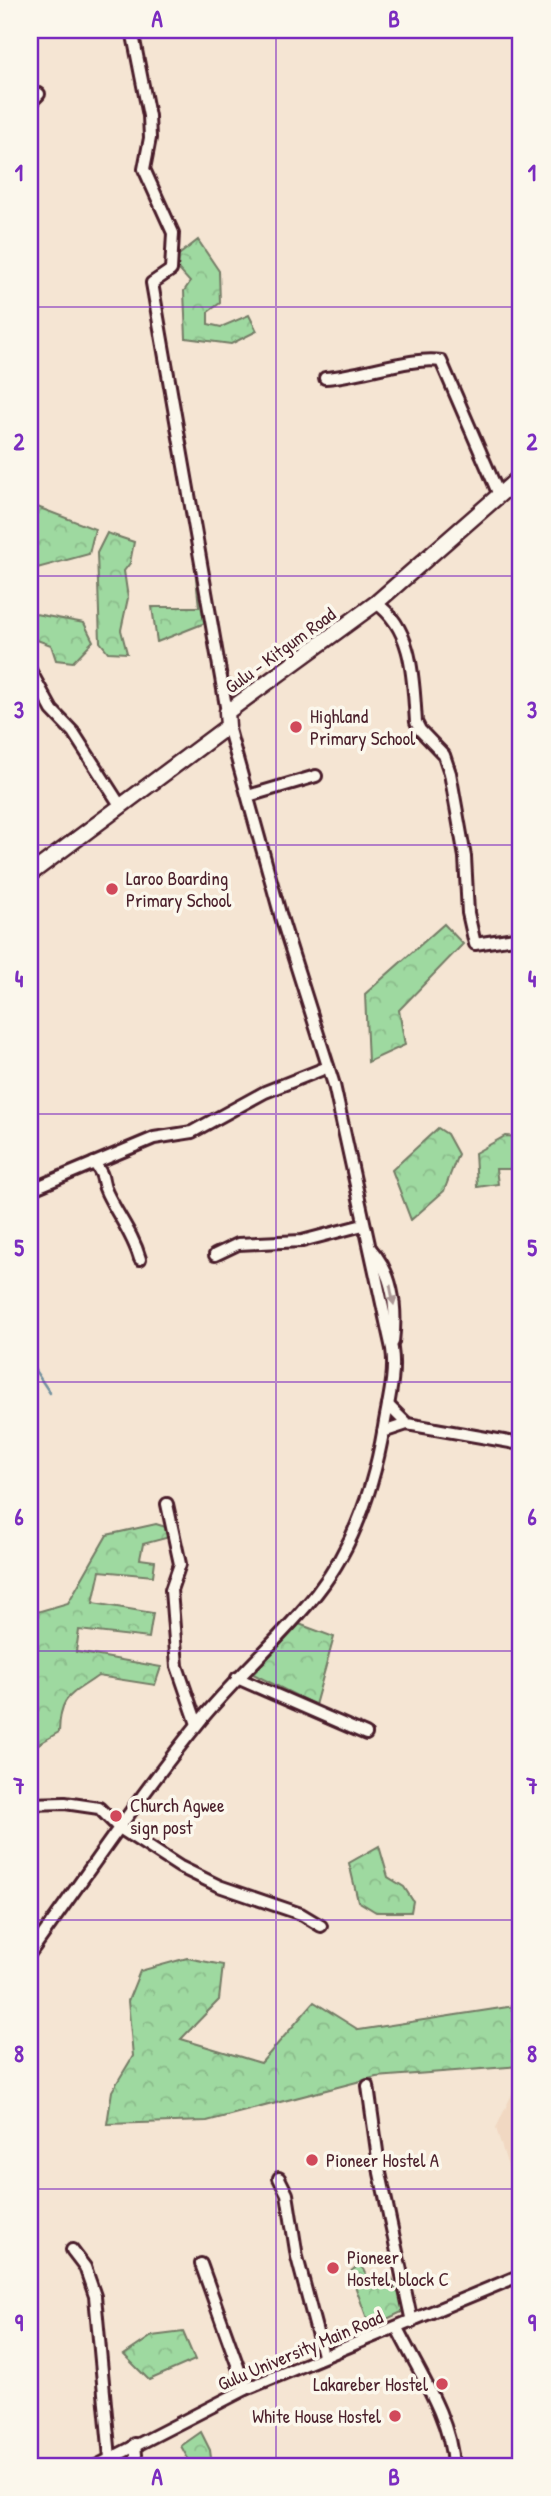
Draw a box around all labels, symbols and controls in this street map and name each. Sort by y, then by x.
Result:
text: A [151,3,163,34]
text: B [388,3,400,34]
text: 1 [15,157,23,188]
text: 1 [528,157,536,188]
text: 2 [14,426,25,457]
text: 2 [527,426,538,457]
street label: Gulu - Kitgum Road [219,601,341,699]
text: 3 [14,694,24,725]
text: 3 [527,694,537,725]
place label: Highland Primary School [310,703,416,751]
marker: Highland Primary School [288,719,304,735]
place label: Laroo Boarding Primary School [126,865,232,913]
marker: Laroo Boarding Primary School [104,881,120,897]
text: 4 [15,963,24,994]
text: 4 [528,963,537,994]
text: 5 [14,1232,24,1263]
text: 5 [527,1232,537,1263]
one-way arrow [387,1284,398,1306]
text: 6 [14,1501,24,1532]
text: 6 [527,1501,537,1532]
text: 7 [12,1770,25,1801]
text: 7 [525,1770,538,1801]
place label: Church Agwee sign post [130,1792,225,1840]
marker: Church Agwee sign post [108,1808,124,1824]
text: 8 [14,2038,24,2069]
text: 8 [527,2038,537,2069]
place label: Pioneer Hostel A [326,2147,439,2173]
marker: Pioneer Hostel A [304,2152,320,2168]
place label: Pioneer Hostel, block C [347,2244,449,2292]
marker: Pioneer Hostel, block C [325,2260,341,2276]
street label: Gulu University Main Road [213,2303,387,2397]
text: 9 [15,2307,24,2338]
text: 9 [528,2307,537,2338]
place label: Lakareber Hostel [313,2371,429,2397]
marker: Lakareber Hostel [434,2376,450,2392]
place label: White House Hostel [252,2403,382,2429]
marker: White House Hostel [387,2408,403,2424]
text: A [151,2461,163,2492]
text: B [388,2461,400,2492]

